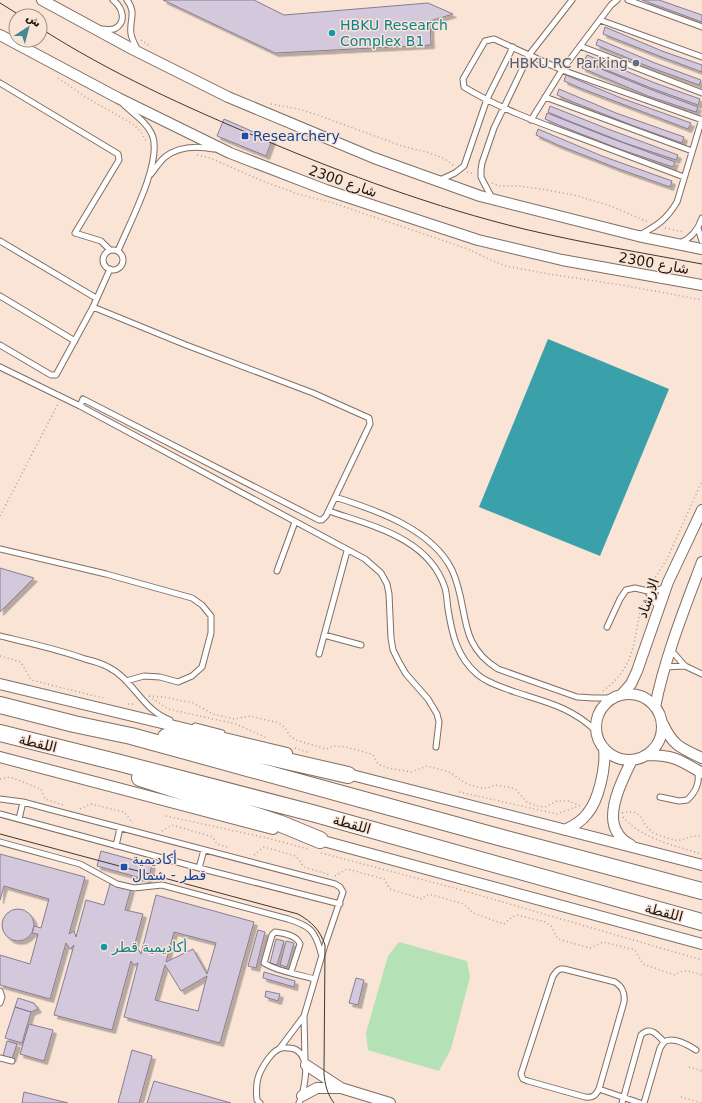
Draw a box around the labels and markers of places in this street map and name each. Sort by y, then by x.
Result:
place label: HBKU Research Complex B1 [340,17,448,49]
marker: HBKU Research Complex B1 [327,28,337,38]
place label: HBKU RC Parking [509,55,628,71]
marker: HBKU RC Parking [631,58,641,68]
place label: Researchery [253,128,340,144]
marker: Researchery [240,131,250,141]
place label: أكاديمية قطر - شمال [132,850,206,884]
marker: أكاديمية قطر - شمال [119,862,129,872]
place label: أكاديمية قطر [111,938,187,956]
marker: أكاديمية قطر [99,942,109,952]

